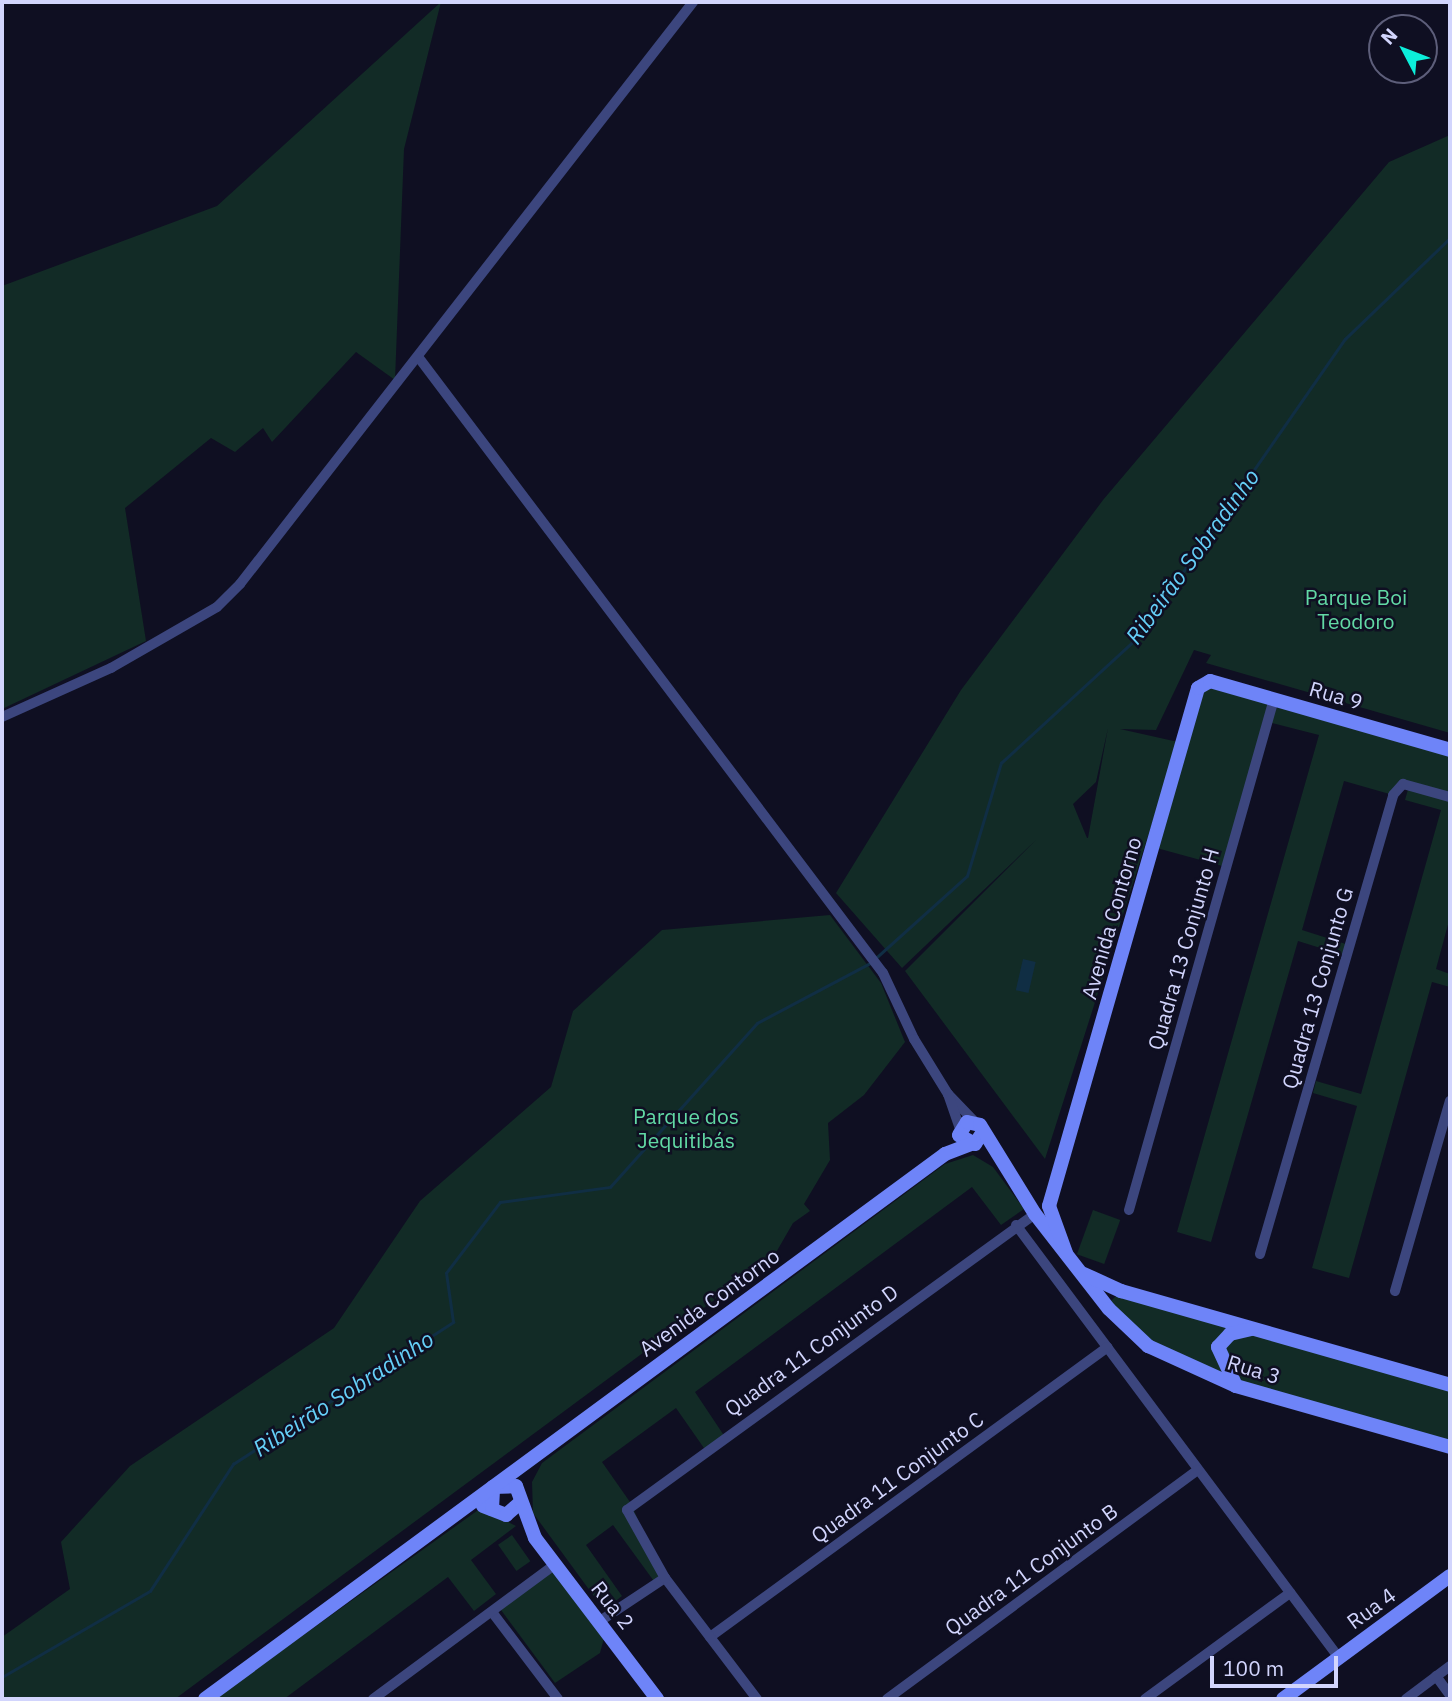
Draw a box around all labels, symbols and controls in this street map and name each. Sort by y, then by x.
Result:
north arrow [1368,14,1438,84]
text: N [1375,23,1402,49]
water label: Ribeirão Sobradinho [1119,463,1265,649]
park label: Parque Boi Teodoro [1305,584,1407,634]
street label: Rua 9 [1307,675,1365,715]
street label: Avenida Contorno [1076,834,1146,1002]
street label: Quadra 13 Conjunto H [1142,845,1224,1053]
street label: Quadra 13 Conjunto G [1276,884,1358,1092]
park label: Parque dos Jequitibás [633,1103,739,1153]
street label: Avenida Contorno [634,1243,784,1361]
street label: Quadra 11 Conjunto D [719,1279,903,1421]
water label: Ribeirão Sobradinho [248,1324,438,1462]
street label: Rua 3 [1224,1349,1284,1389]
street label: Quadra 11 Conjunto C [806,1406,988,1548]
street label: Quadra 11 Conjunto B [940,1498,1122,1640]
street label: Rua 2 [586,1576,640,1634]
street label: Rua 4 [1342,1582,1400,1634]
scale bar [1214,1642,1342,1686]
text: 100 m [1223,1654,1284,1682]

